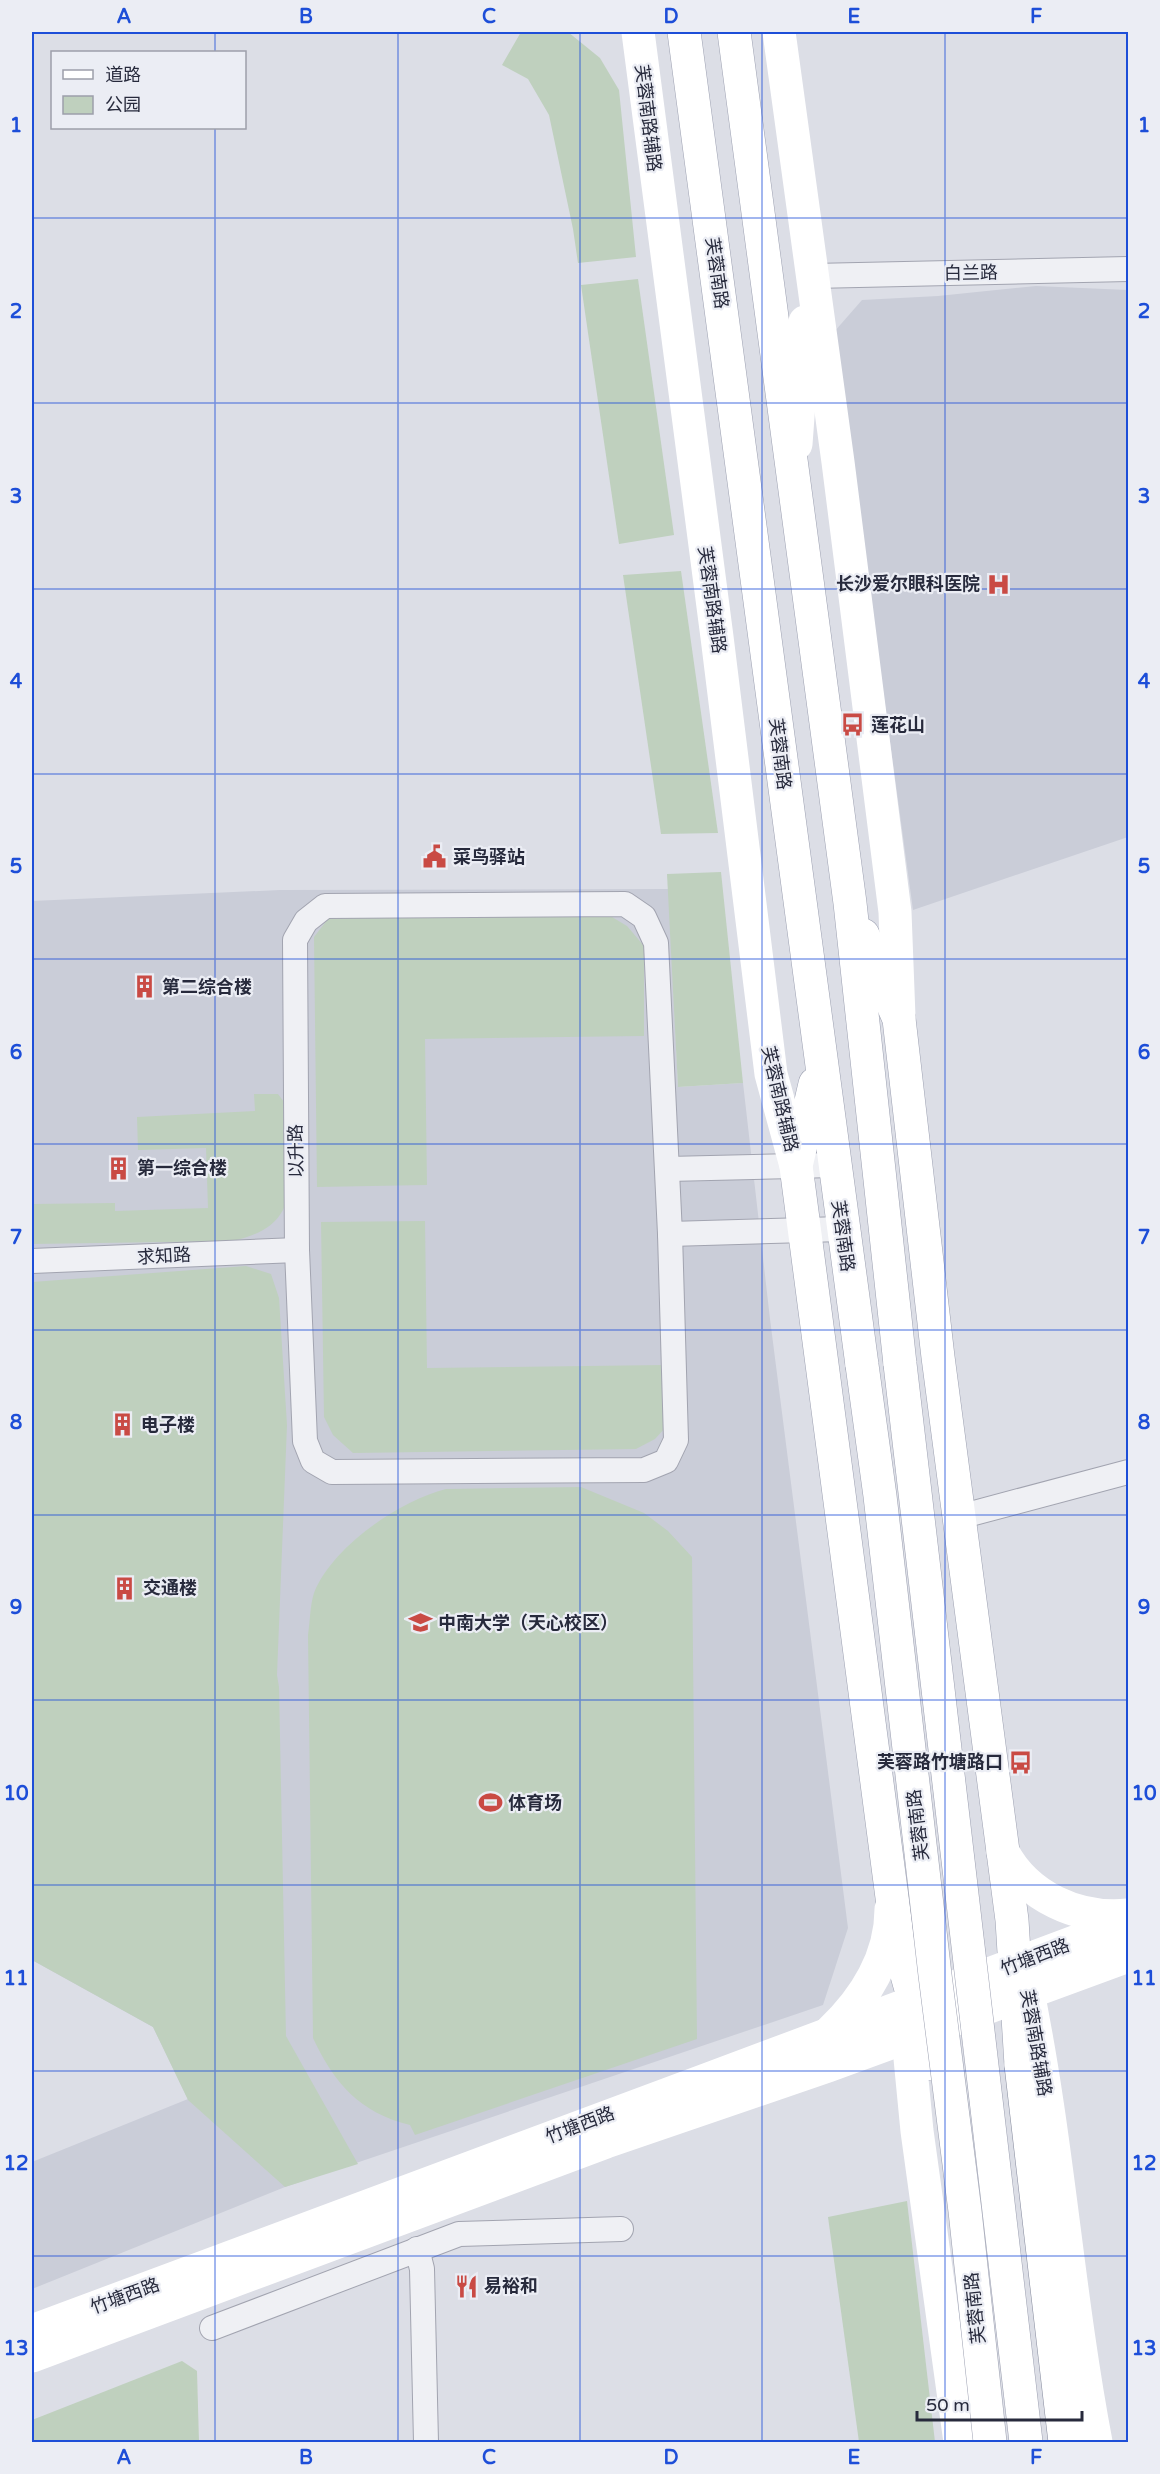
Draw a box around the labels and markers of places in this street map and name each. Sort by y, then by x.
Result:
hospital icon: 长沙爱尔眼科医院 [985,571,1011,597]
place label: 长沙爱尔眼科医院 [836,573,980,595]
bus stop icon: 莲花山 [840,712,866,738]
place label: 莲花山 [871,714,925,736]
public building icon: 菜鸟驿站 [422,844,448,870]
place label: 菜鸟驿站 [453,846,525,868]
building icon: 第二综合楼 [131,974,157,1000]
place label: 第二综合楼 [162,976,252,998]
building icon: 第一综合楼 [106,1155,132,1181]
place label: 第一综合楼 [137,1157,227,1179]
building icon: 电子楼 [110,1412,136,1438]
place label: 电子楼 [141,1414,195,1436]
building icon: 交通楼 [112,1575,138,1601]
place label: 交通楼 [143,1577,197,1599]
school or university icon: 中南大学（天心校区） [407,1610,433,1636]
place label: 中南大学（天心校区） [438,1612,618,1634]
bus stop icon: 芙蓉路竹塘路口 [1008,1749,1034,1775]
place label: 芙蓉路竹塘路口 [877,1751,1003,1773]
sports icon: 体育场 [477,1790,503,1816]
place label: 体育场 [508,1792,562,1814]
restaurant icon: 易裕和 [453,2273,479,2299]
place label: 易裕和 [484,2275,538,2297]

